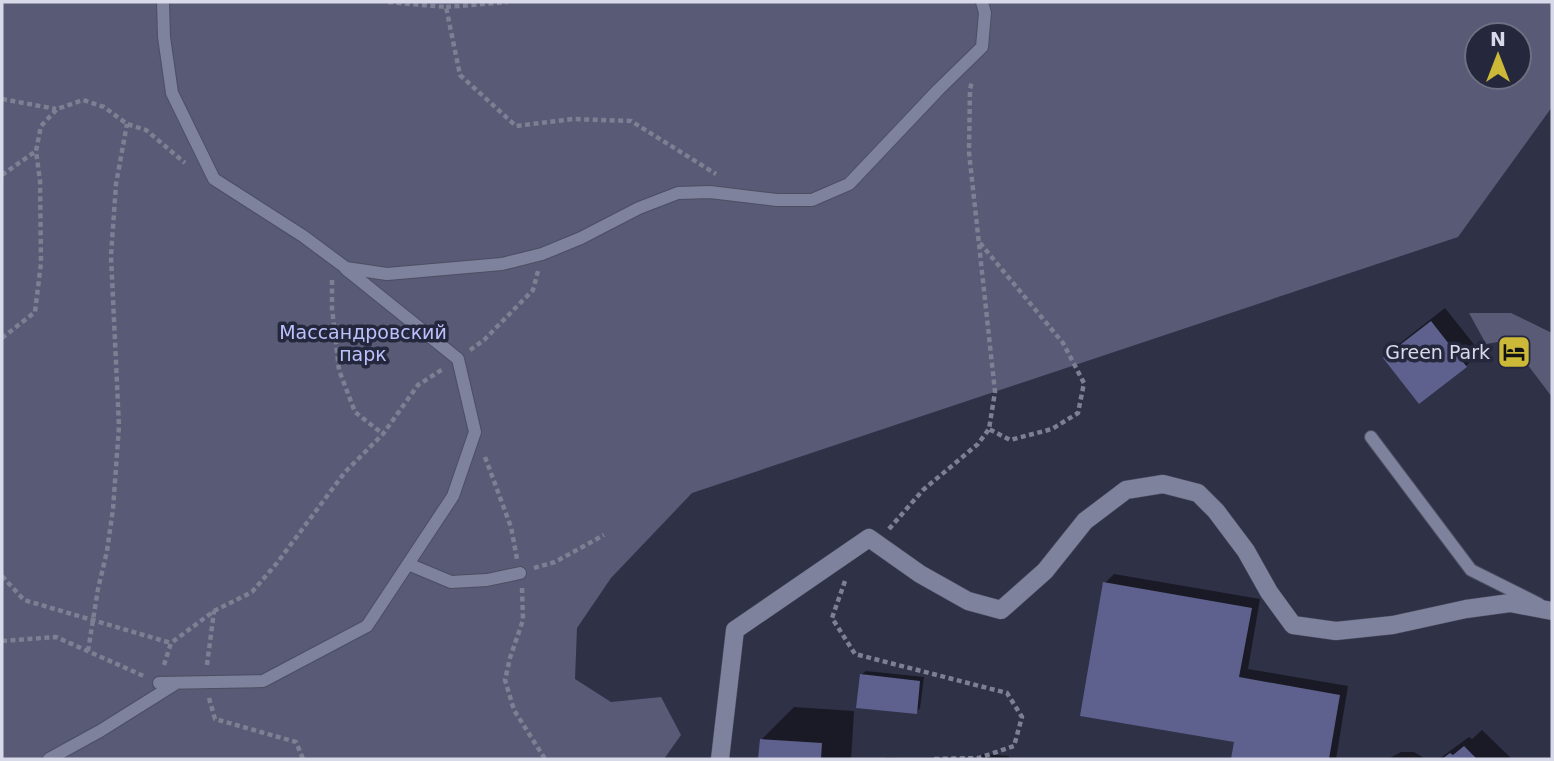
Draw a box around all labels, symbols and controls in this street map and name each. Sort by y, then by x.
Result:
north arrow [1463,21,1533,91]
text: N [1490,28,1506,50]
park label: Массандровский парк [279,321,447,365]
hotel icon: Green Park [1495,333,1533,371]
place label: Green Park [1385,341,1490,363]

